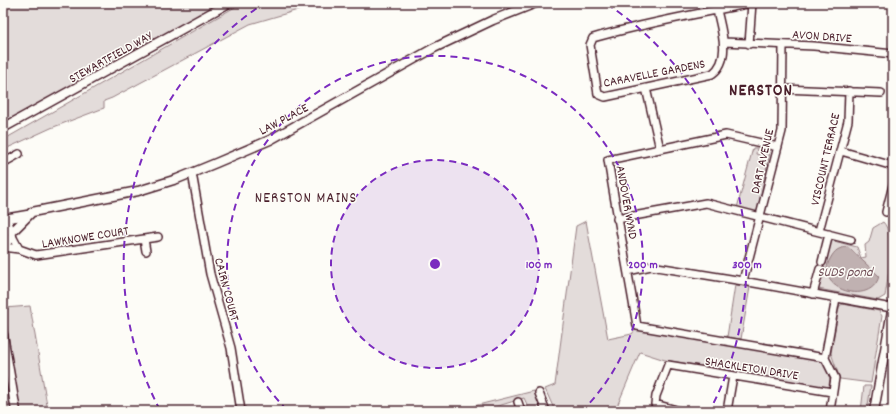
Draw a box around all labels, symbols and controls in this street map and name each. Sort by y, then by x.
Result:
street label: AVON DRIVE [792,26,852,49]
street label: STEWARTFIELD WAY [66,27,158,89]
street label: CARAVELLE GARDENS [602,55,707,94]
district label: NERSTON [729,80,793,104]
street label: LAW PLACE [256,99,312,141]
street label: VISCOUNT TERRACE [807,112,846,207]
street label: DART AVENUE [747,127,780,196]
street label: ANDOVER WYND [610,164,641,241]
district label: NERSTON MAINS [255,188,357,210]
street label: LAWKNOWE COURT [41,222,130,255]
street label: CAIRN COURT [208,256,243,323]
centre of rings [428,257,442,271]
text: 100 m [526,257,552,274]
text: 200 m [628,257,658,274]
text: 300 m [732,257,762,274]
water label: SUDS pond [817,263,875,283]
street label: SHACKLETON DRIVE [703,353,800,386]

